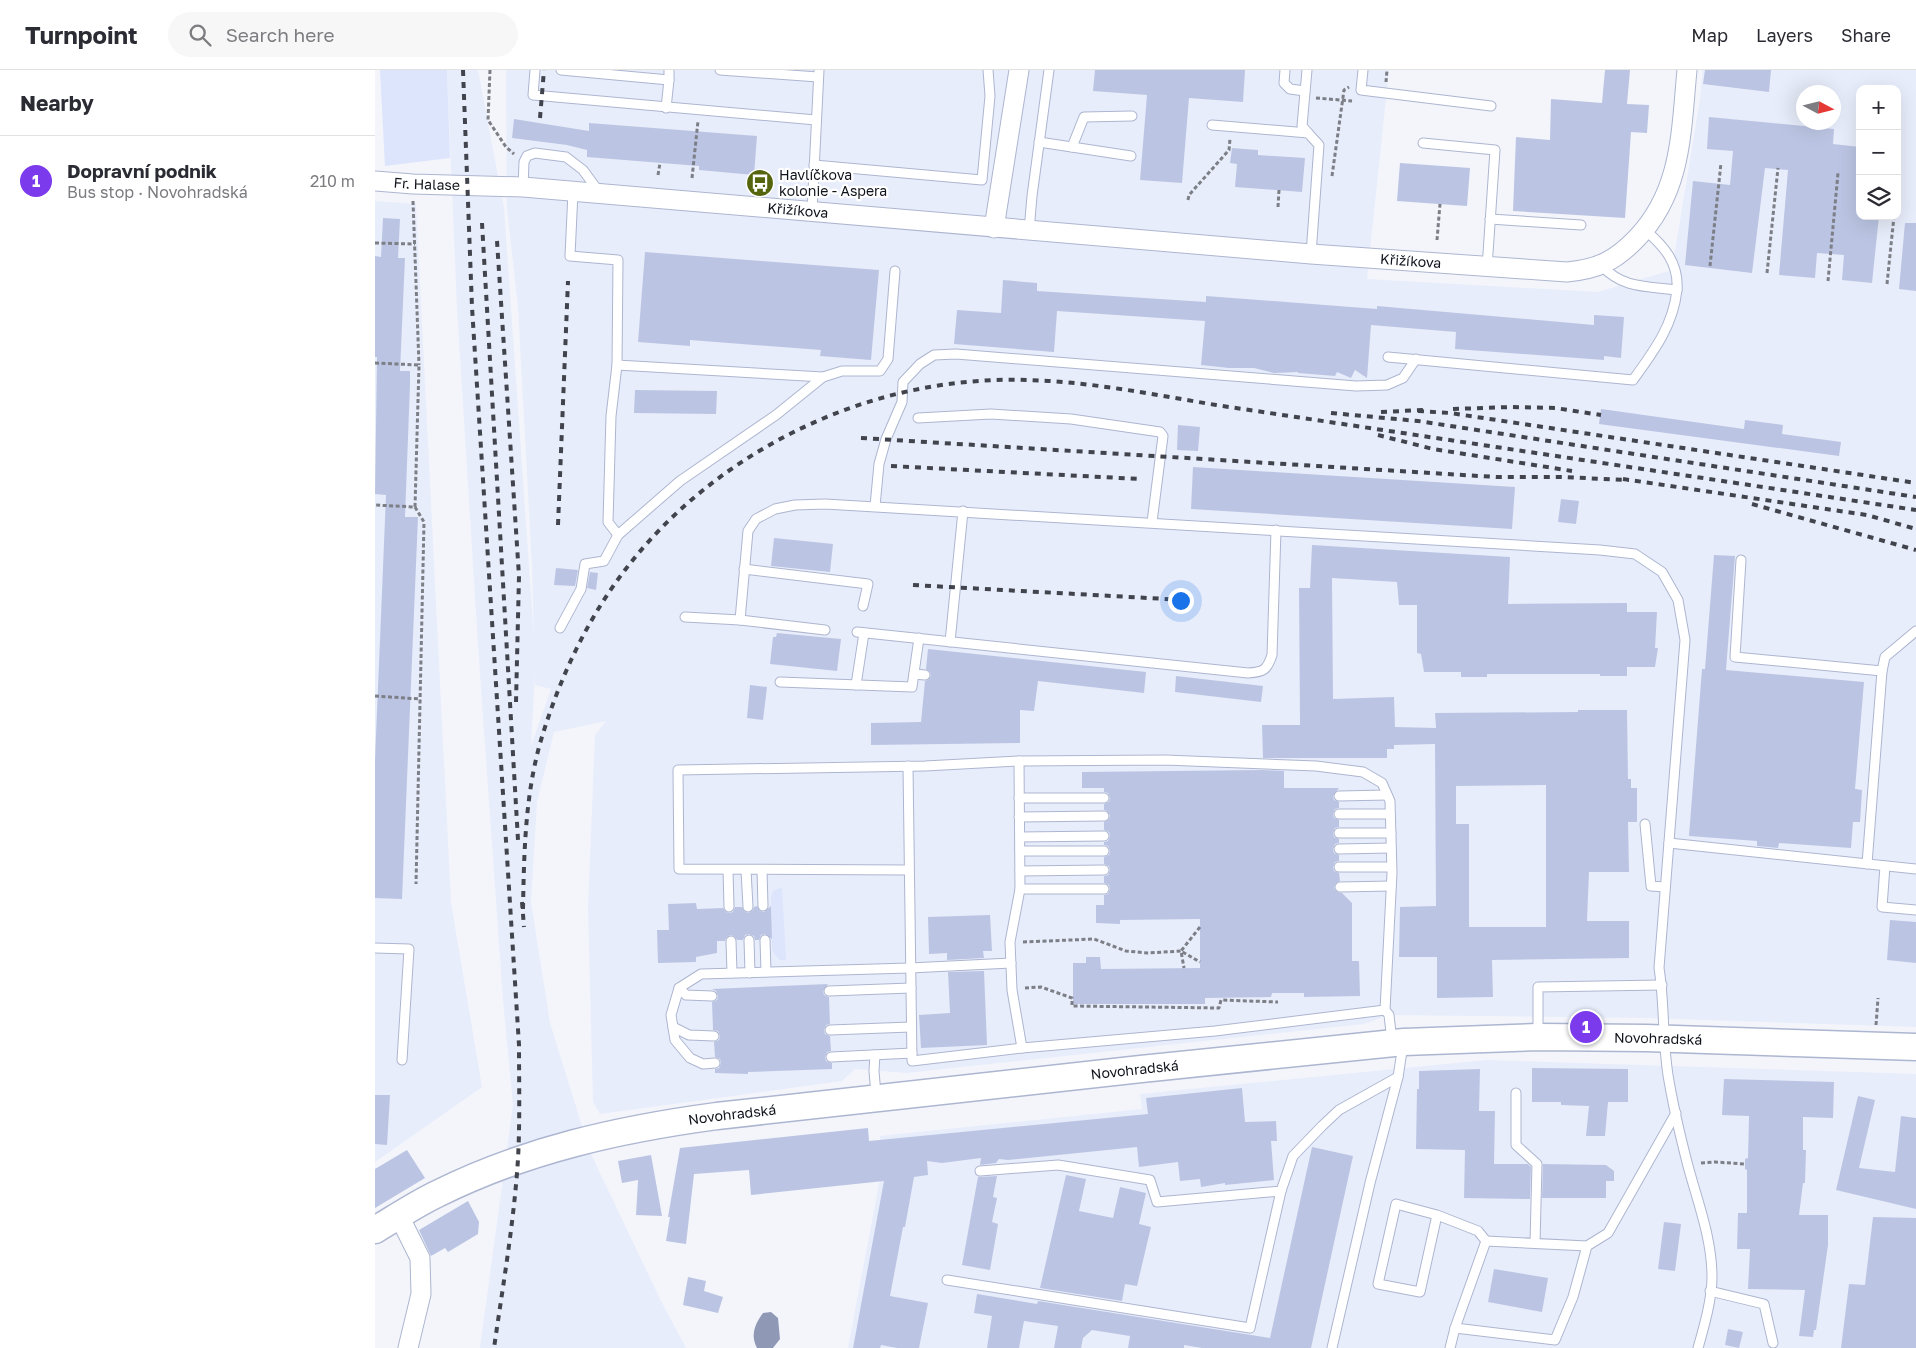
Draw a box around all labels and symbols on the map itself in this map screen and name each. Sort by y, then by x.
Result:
north arrow [1796,85,1841,130]
place label: Havlíčkova kolonie - Aspera [779,166,887,199]
bus stop icon: Havlíčkova kolonie - Aspera [745,168,775,198]
street label: Fr. Halase [393,174,460,193]
street label: Křižíkova [767,199,829,221]
street label: Křižíkova [1380,250,1442,271]
your location [1168,588,1194,614]
pin: 1 [1570,1008,1602,1046]
street label: Novohradská [1614,1029,1703,1048]
street label: Novohradská [1090,1056,1179,1083]
street label: Novohradská [687,1101,777,1128]

